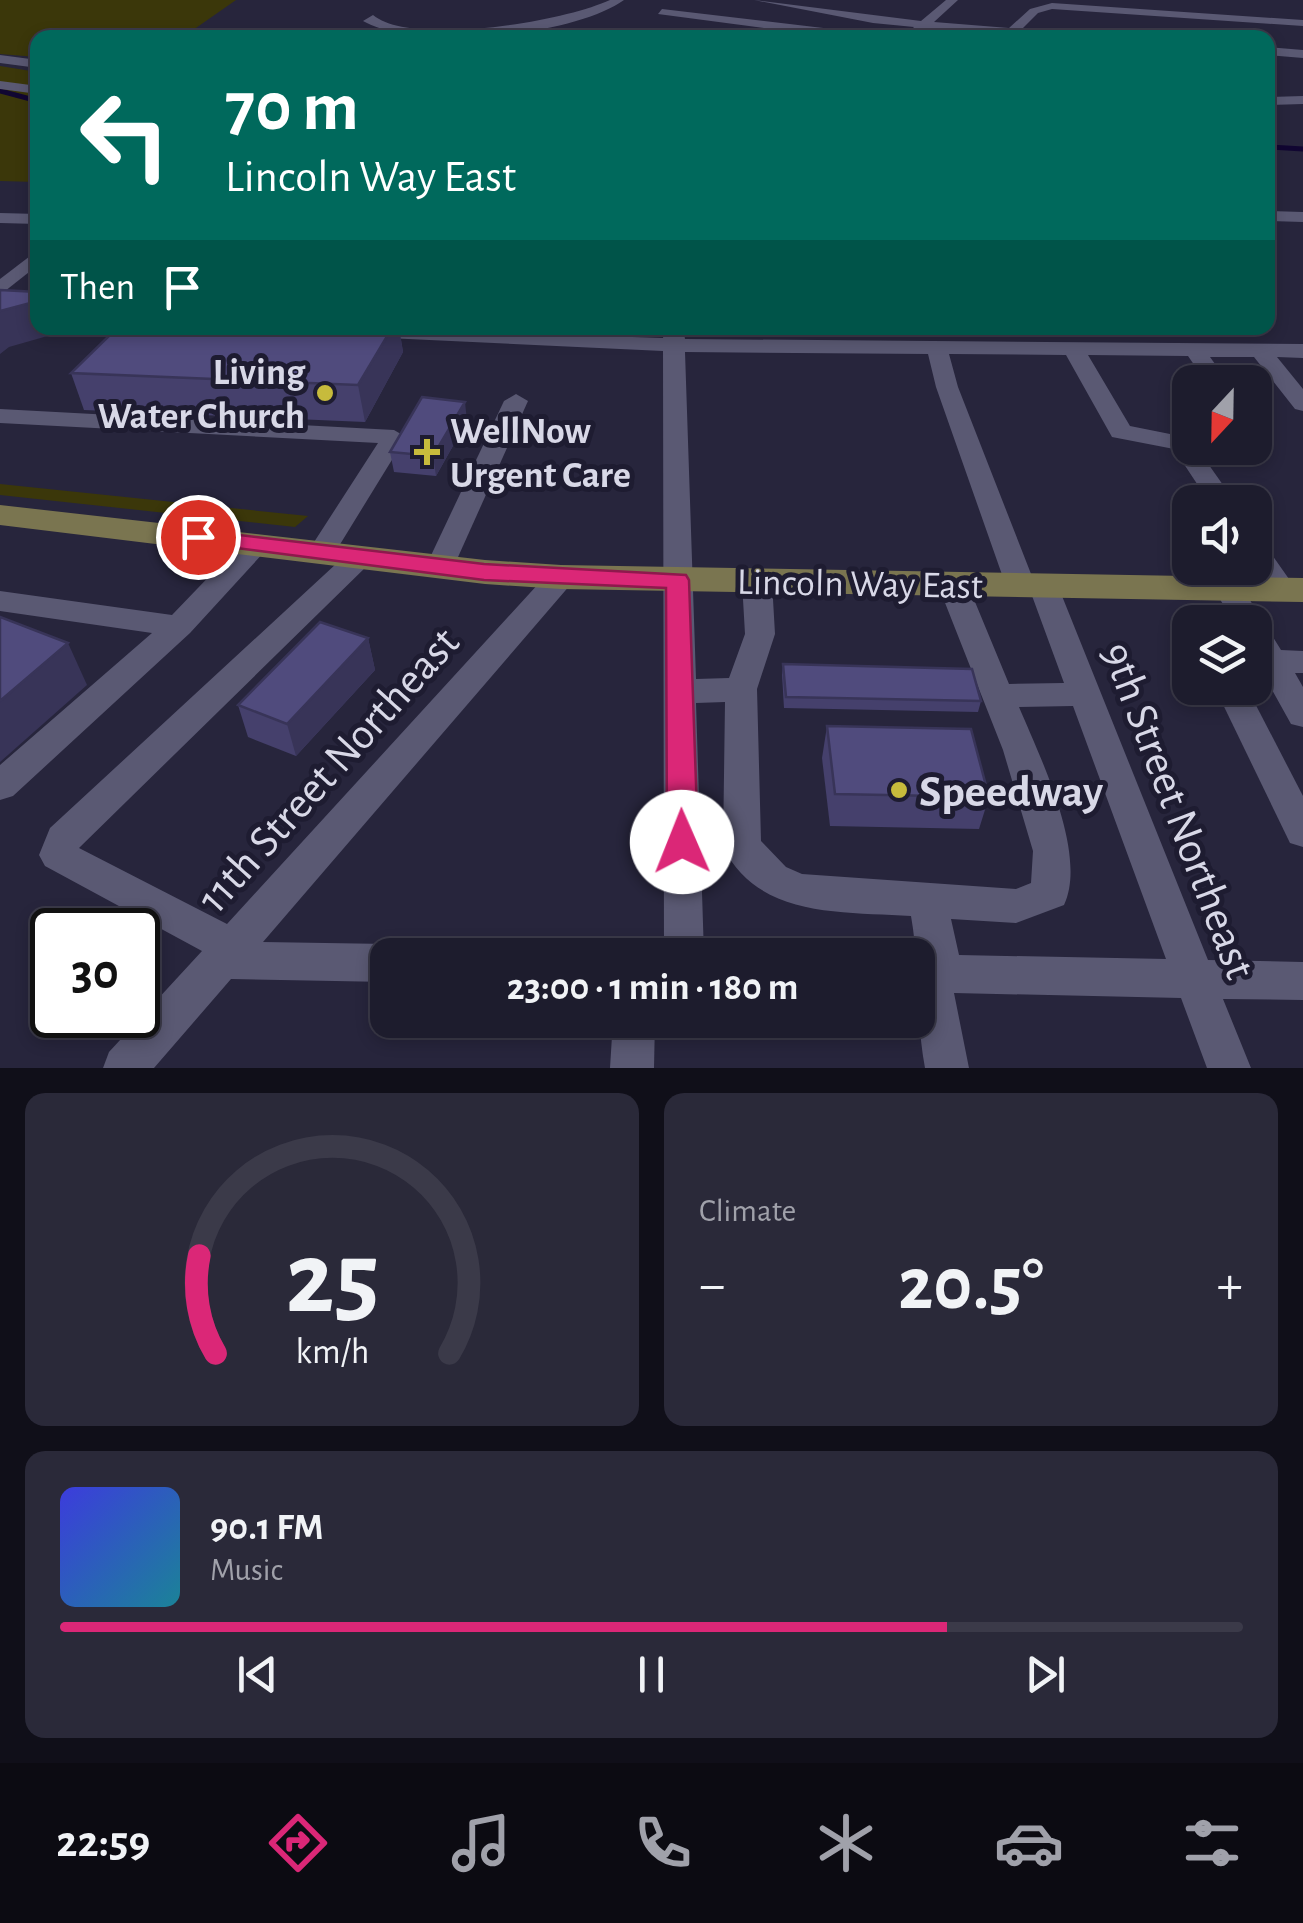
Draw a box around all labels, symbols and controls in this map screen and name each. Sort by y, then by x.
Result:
icon: left [60,70,190,200]
text: 70 m [225,73,359,143]
text: Lincoln Way East [225,155,516,200]
icon: arrive [155,260,210,315]
text: Then [60,269,135,307]
place label: Living Water Church [97,354,306,436]
north arrow [1172,365,1272,465]
map controls [1172,365,1272,705]
marker: Living Water Church [314,382,336,404]
place label: WellNow Urgent Care [450,413,631,495]
marker: WellNow Urgent Care [414,439,440,465]
button: sound [1172,485,1272,585]
pin [156,495,241,580]
icon: arrive [171,510,226,565]
street label: Lincoln Way East [737,564,983,606]
button: layers [1172,605,1272,705]
street label: 11th Street Northeast [190,620,468,922]
street label: 9th Street Northeast [1093,637,1262,985]
place label: Speedway [919,770,1104,815]
marker: Speedway [888,779,910,801]
position arrow [630,790,734,894]
speed limit sign: 30 [30,908,160,1038]
text: 23:00 · 1 min · 180 m [507,969,798,1007]
text: Climate [699,1195,796,1227]
text: 25 [285,1228,379,1332]
text: 20.5° [898,1248,1044,1323]
text: − [699,1258,725,1313]
text: + [1217,1258,1243,1313]
text: km/h [295,1334,369,1370]
text: 90.1 FM [210,1509,324,1547]
text: Music [210,1554,283,1586]
icon: previous [230,1647,285,1702]
icon: pause [624,1647,679,1702]
icon: next [1018,1647,1073,1702]
icon: directions [263,1808,333,1878]
icon: music [446,1808,516,1878]
icon: phone [628,1808,698,1878]
icon: climate [811,1808,881,1878]
icon: car [994,1808,1064,1878]
icon: filters [1177,1808,1247,1878]
text: 22:59 [56,1820,150,1865]

